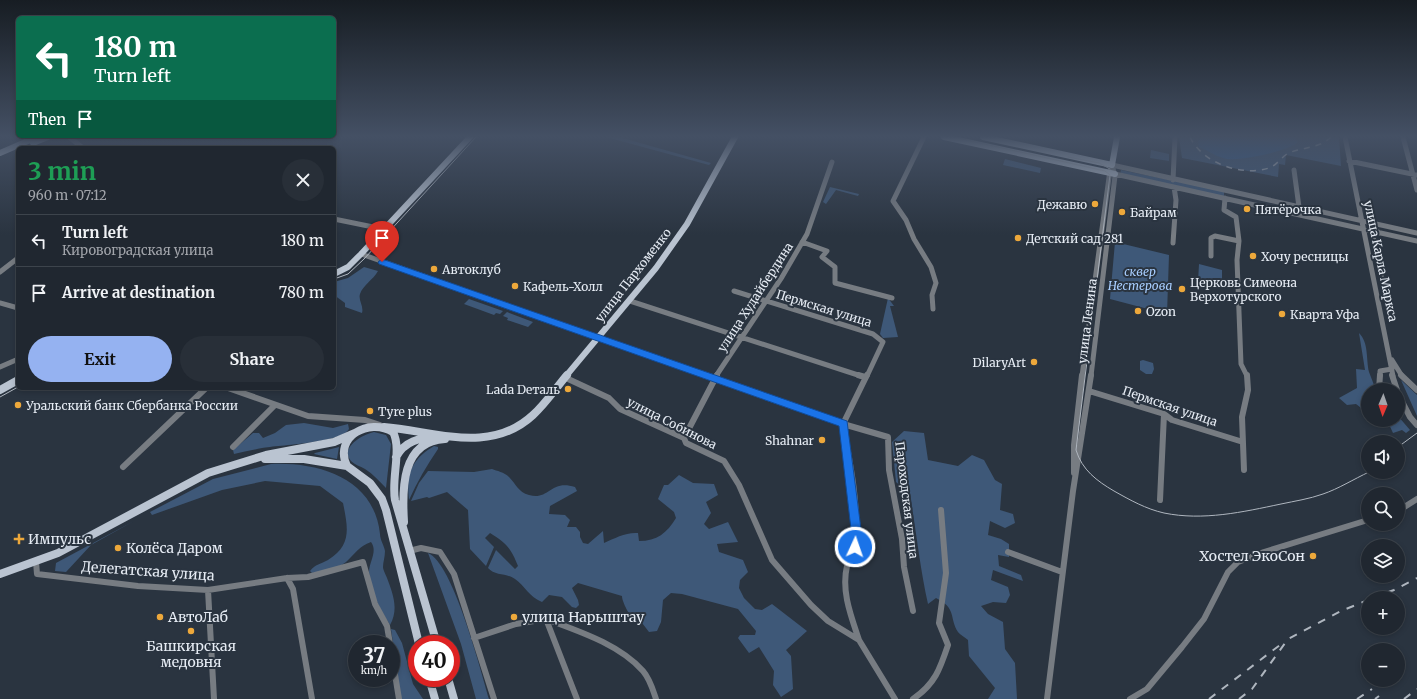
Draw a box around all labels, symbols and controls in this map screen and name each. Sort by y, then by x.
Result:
text: 180 m [94,29,177,65]
icon: left [28,32,80,84]
text: Turn left [94,64,171,87]
icon: arrive [74,108,96,130]
text: Then [28,110,66,129]
text: 3 min [28,156,96,187]
button: close [282,159,324,201]
text: 960 m · 07:12 [28,187,107,204]
place label: Дежавю [1037,197,1087,212]
marker: Дежавю [1090,199,1100,209]
street label: улица Карла Маркса [1361,199,1401,323]
place label: Пятёрочка [1255,202,1322,217]
marker: Пятёрочка [1242,204,1252,214]
place label: Байрам [1130,205,1177,220]
marker: Байрам [1117,207,1127,217]
pin [365,221,399,262]
text: Turn left [62,223,128,242]
street label: улица Пархоменко [592,225,674,325]
icon: arrive [371,227,393,249]
icon: left [28,230,50,252]
text: 180 m [281,231,324,250]
place label: Детский сад 281 [1026,231,1124,246]
marker: Детский сад 281 [1013,233,1023,243]
street label: улица Худайбердина [714,239,796,355]
text: Кировоградская улица [62,242,214,259]
place label: Хочу ресницы [1261,249,1349,264]
marker: Хочу ресницы [1248,251,1258,261]
place label: Автоклуб [441,262,501,277]
marker: Автоклуб [429,264,439,274]
park label: сквер Нестерова [1108,264,1172,293]
place label: Церковь Симеона Верхотурского [1190,275,1298,304]
street label: улица Ленина [1074,277,1100,364]
place label: Кафель-Холл [523,279,603,294]
marker: Кафель-Холл [510,281,520,291]
icon: arrive [28,282,50,304]
text: Arrive at destination [62,283,215,302]
text: 780 m [279,283,324,302]
marker: Церковь Симеона Верхотурского [1177,284,1187,294]
street label: Пермская улица [774,286,874,330]
place label: Ozon [1146,304,1176,319]
marker: Ozon [1133,306,1143,316]
place label: Кварта Уфа [1290,307,1360,322]
marker: Кварта Уфа [1277,309,1287,319]
button: Exit [28,336,172,382]
button: Share [180,336,324,382]
place label: DilaryArt [973,355,1026,370]
marker: DilaryArt [1029,357,1039,367]
place label: Lada Dеталь [486,382,560,397]
street label: Пермская улица [1121,383,1220,429]
north arrow [1361,383,1405,427]
map controls [1361,383,1405,687]
marker: Lada Dеталь [563,384,573,394]
street label: улица Собинова [625,394,720,452]
place label: Уральский банк Сбербанка России [25,398,238,413]
marker: Уральский банк Сбербанка России [13,400,23,410]
place label: Tyre plus [378,404,432,419]
marker: Tyre plus [365,406,375,416]
place label: Shahnar [765,433,815,448]
marker: Shahnar [817,435,827,445]
button: sound [1361,435,1405,479]
street label: Пароходская улица [892,440,922,560]
button: search [1361,487,1405,531]
position arrow [834,526,876,568]
place label: Импульс [28,530,91,548]
marker: Импульс [13,533,25,545]
place label: Колёса Даром [126,539,223,557]
button: layers [1361,539,1405,583]
marker: Колёса Даром [113,543,123,553]
place label: Хостел ЭкоСон [1199,547,1305,565]
marker: Хостел ЭкоСон [1308,551,1318,561]
street label: Делегатская улица [81,557,216,585]
button: + [1361,591,1405,635]
place label: АвтоЛаб [167,608,228,626]
place label: улица Нарыштау [522,608,645,626]
marker: АвтоЛаб [155,612,165,622]
marker: улица Нарыштау [509,612,519,622]
marker: Башкирская медовня [186,626,196,636]
speed limit sign: 40 [408,635,460,687]
place label: Башкирская медовня [146,637,236,671]
text: 37 [363,643,385,668]
button: − [1361,643,1405,687]
text: km/h [361,664,387,677]

